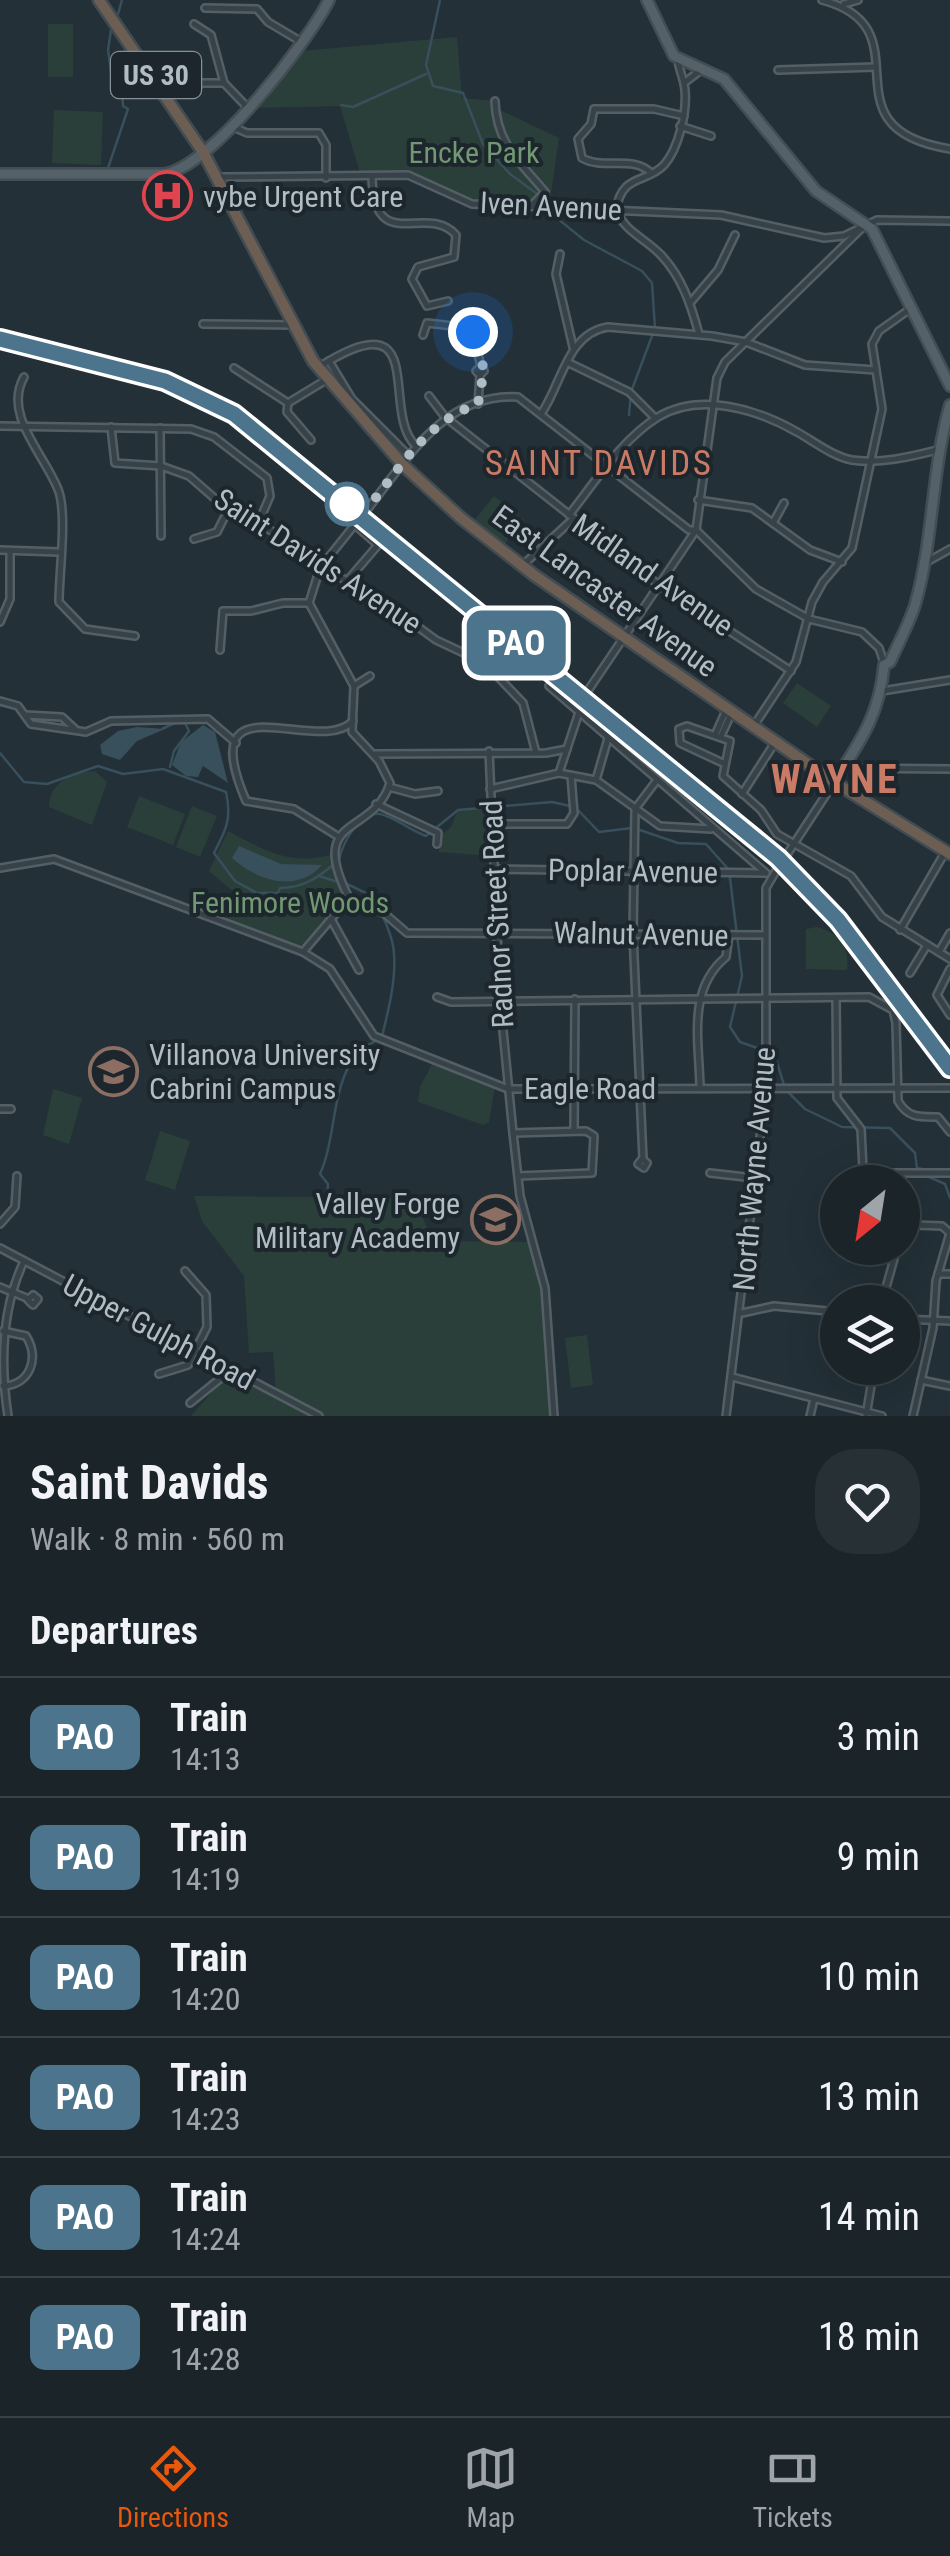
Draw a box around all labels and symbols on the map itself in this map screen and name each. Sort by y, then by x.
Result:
road number: US 30 [111,52,201,98]
park label: Encke Park [409,135,540,170]
hospital icon: vybe Urgent Care [142,170,194,222]
place label: vybe Urgent Care [203,179,403,214]
street label: Iven Avenue [479,185,623,227]
your location [448,307,498,357]
district label: SAINT DAVIDS [485,443,713,484]
street label: Saint Davids Avenue [208,481,428,641]
unlabelled marker [326,483,368,525]
street label: East Lancaster Avenue [486,498,724,684]
street label: Midland Avenue [566,507,740,643]
line badge: PAO [458,610,574,676]
district label: WAYNE [771,756,899,803]
street label: Radnor Street Road [474,799,520,1029]
street label: Poplar Avenue [548,852,718,890]
park label: Fenimore Woods [191,885,389,920]
street label: Walnut Avenue [553,915,729,953]
place label: Villanova University Cabrini Campus [149,1037,380,1106]
school or university icon: Villanova University Cabrini Campus [88,1045,140,1097]
street label: North Wayne Avenue [726,1046,782,1292]
street label: Eagle Road [524,1071,656,1106]
north arrow [820,1165,920,1265]
place label: Valley Forge Military Academy [255,1186,460,1255]
school or university icon: Valley Forge Military Academy [469,1194,521,1246]
street label: Upper Gulph Road [57,1267,261,1397]

